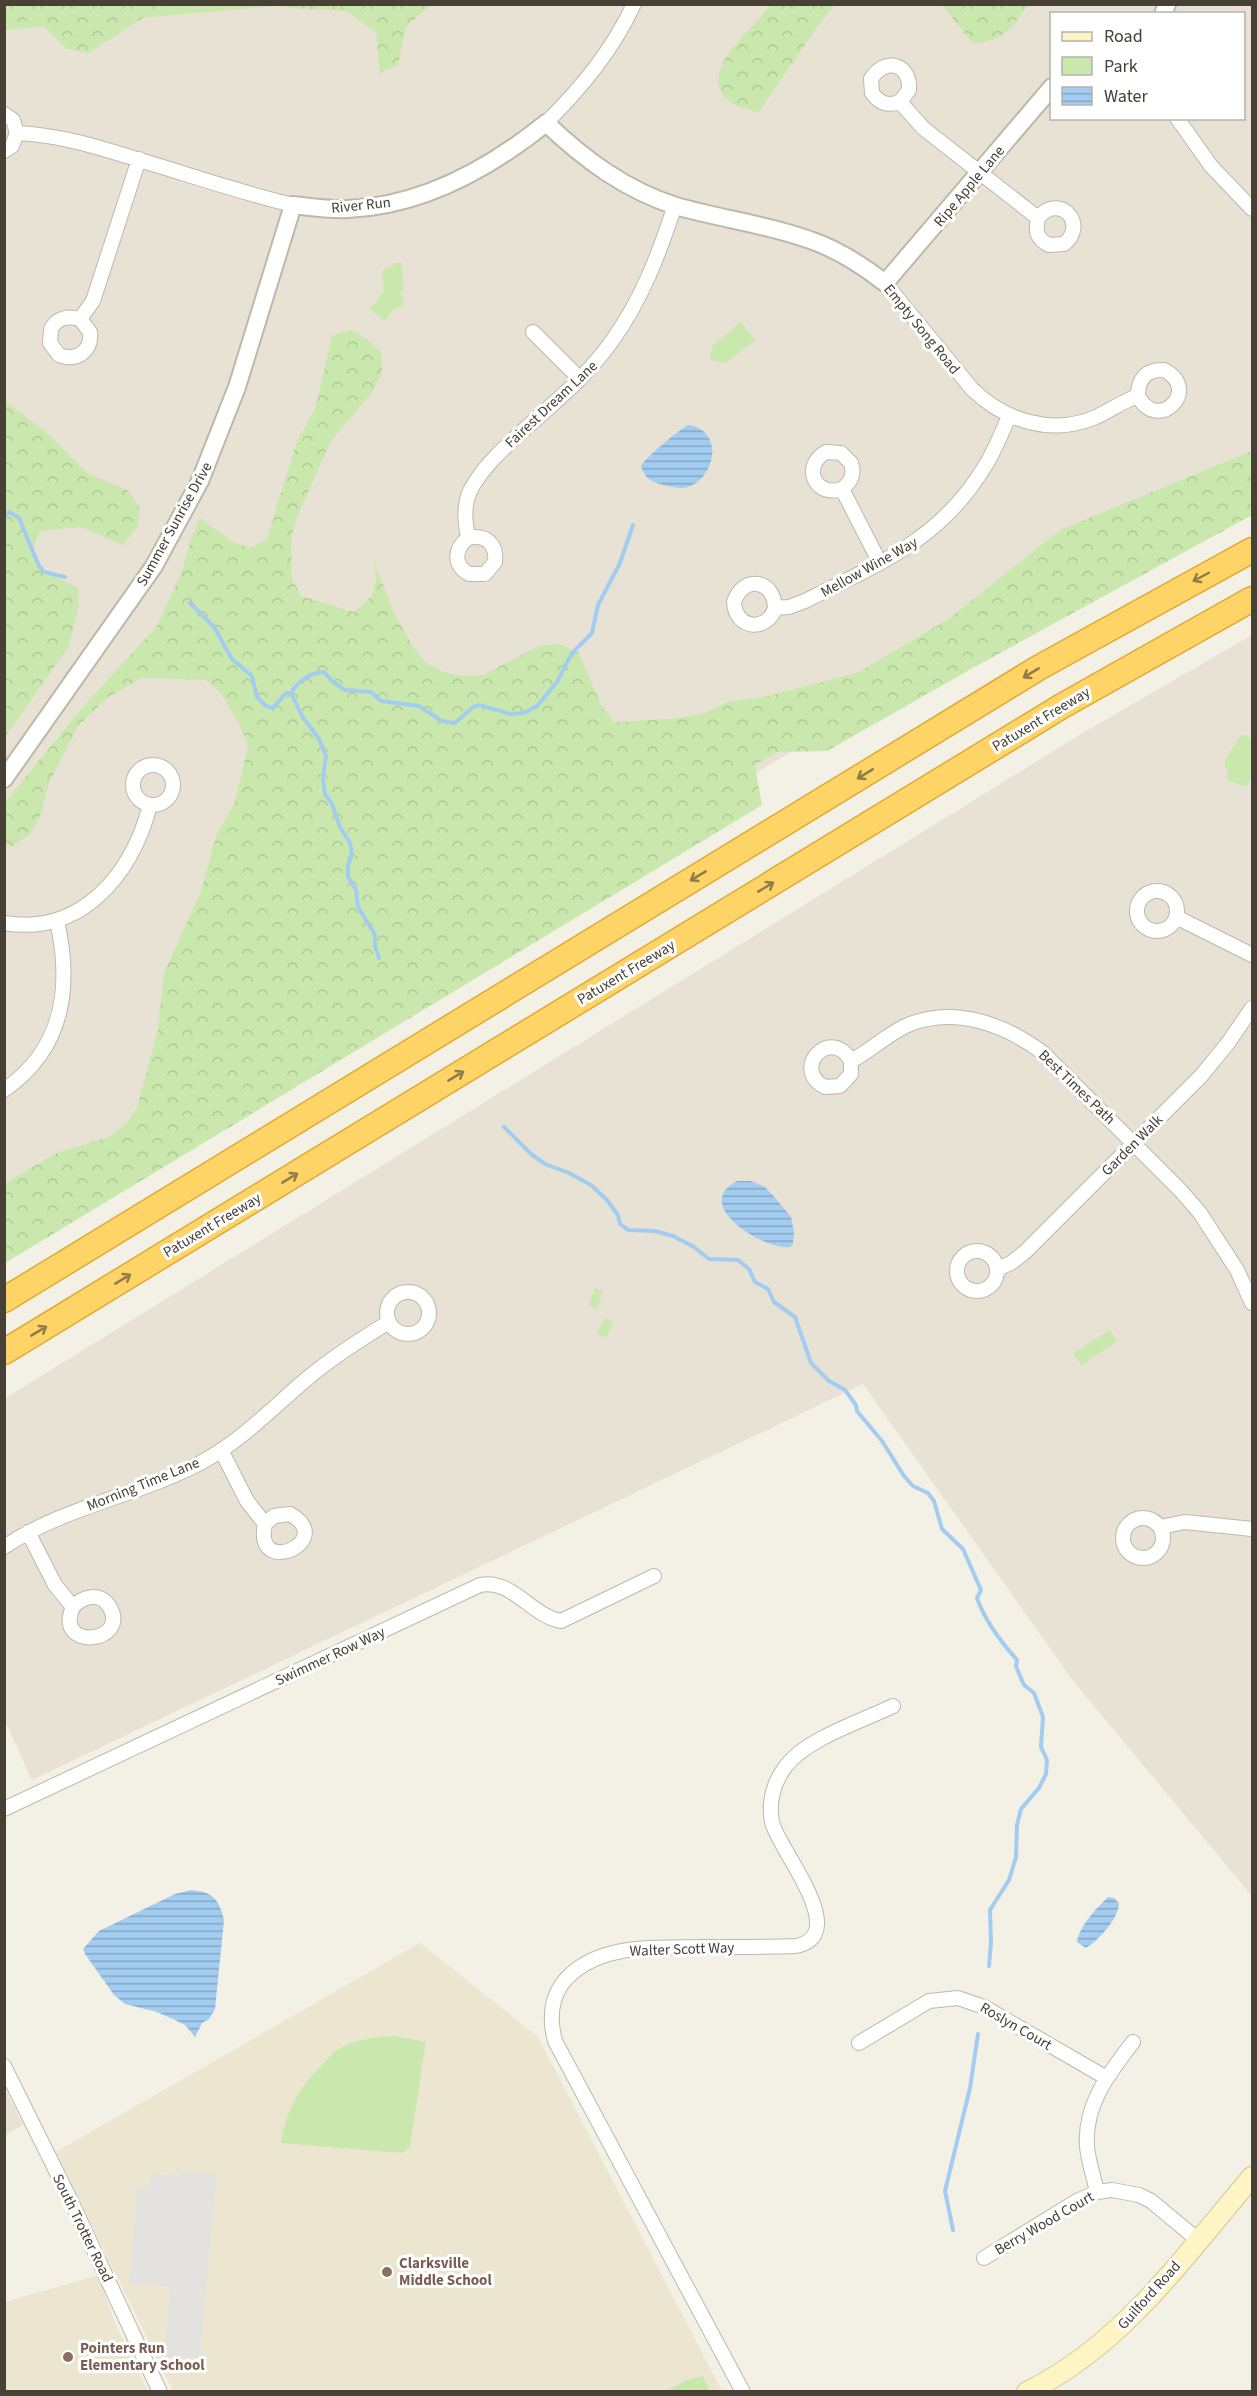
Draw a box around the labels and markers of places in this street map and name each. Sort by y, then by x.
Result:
place label: Clarksville Middle School [399,2253,492,2291]
marker: Clarksville Middle School [380,2265,394,2279]
place label: Pointers Run Elementary School [80,2338,205,2376]
marker: Pointers Run Elementary School [61,2350,75,2364]

